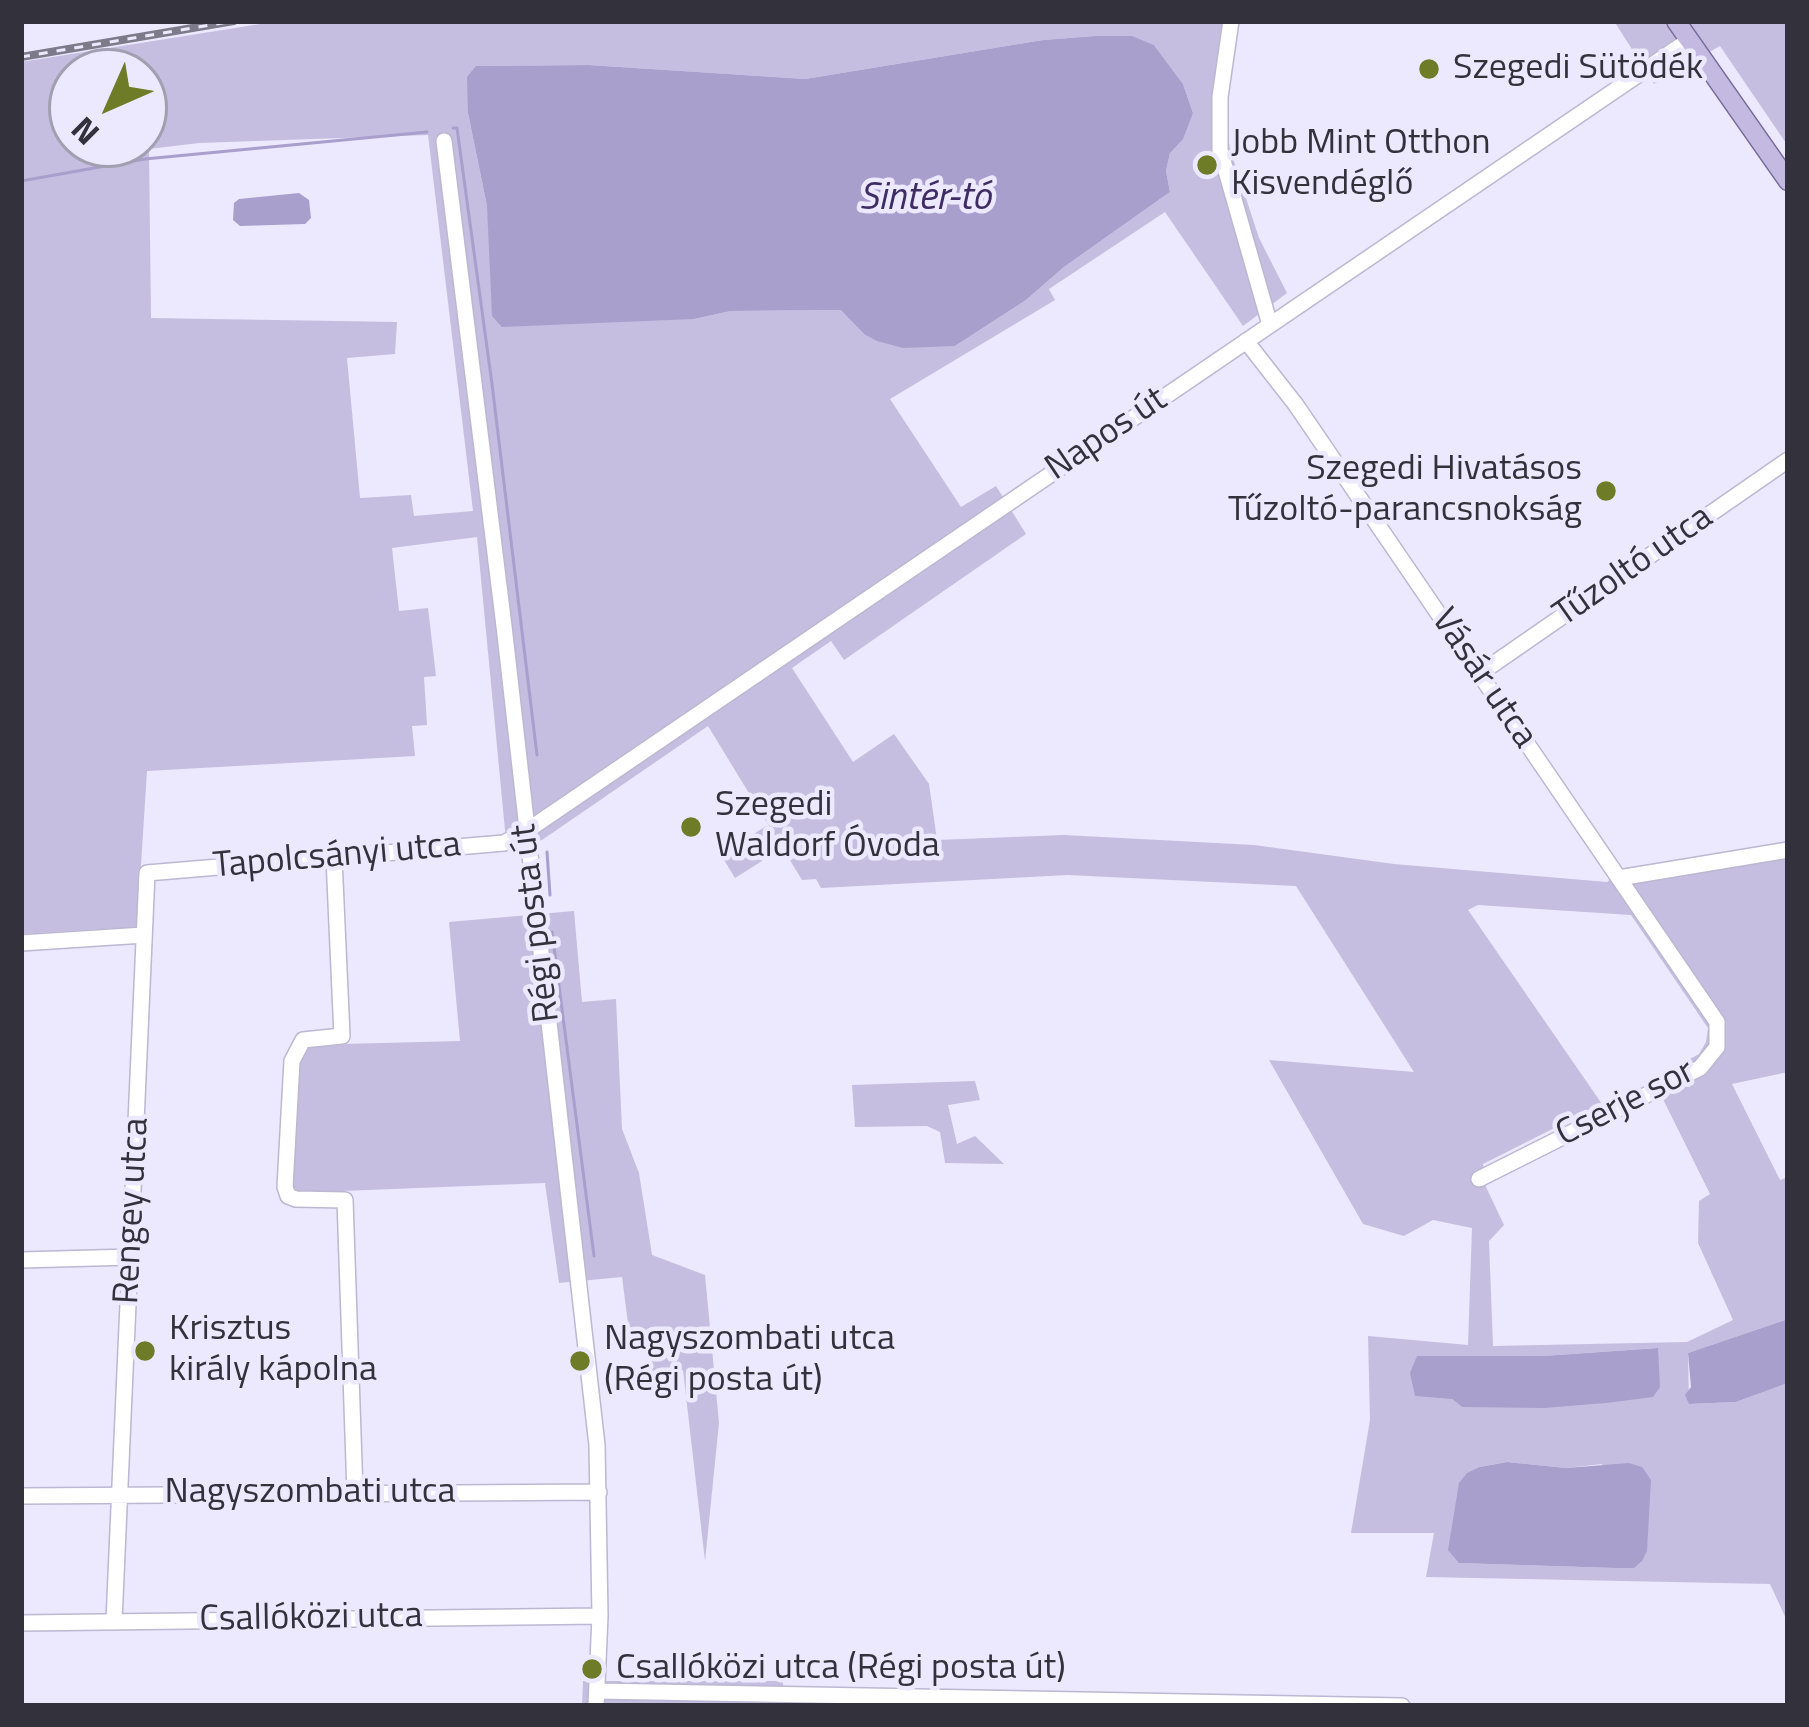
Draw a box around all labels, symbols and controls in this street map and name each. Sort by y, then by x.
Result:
place label: Szegedi Sütödék [1453,47,1703,91]
north arrow [48,48,168,168]
marker: Szegedi Sütödék [1416,56,1442,82]
text: N [59,106,110,157]
place label: Jobb Mint Otthon Kisvendéglő [1231,122,1491,207]
marker: Jobb Mint Otthon Kisvendéglő [1194,152,1220,178]
water label: Sintér-tó [859,176,991,222]
street label: Napos út [1038,379,1176,491]
place label: Szegedi Hivatásos Tűzoltó-parancsnokság [1228,448,1582,533]
marker: Szegedi Hivatásos Tűzoltó-parancsnokság [1593,478,1619,504]
street label: Tűzoltó utca [1546,497,1722,637]
street label: Vásár utca [1421,601,1545,757]
place label: Szegedi Waldorf Óvoda [715,784,940,869]
marker: Szegedi Waldorf Óvoda [678,814,704,840]
street label: Régi posta út [503,821,571,1025]
street label: Tapolcsányi utca [211,825,463,889]
street label: Cserje sor [1550,1051,1702,1157]
street label: Rengey utca [107,1117,159,1305]
place label: Krisztus király kápolna [169,1308,377,1393]
place label: Nagyszombati utca (Régi posta út) [604,1318,895,1403]
marker: Krisztus király kápolna [132,1338,158,1364]
marker: Nagyszombati utca (Régi posta út) [567,1348,593,1374]
street label: Nagyszombati utca [164,1471,456,1515]
street label: Csallóközi utca [199,1595,423,1643]
place label: Csallóközi utca (Régi posta út) [616,1647,1066,1691]
marker: Csallóközi utca (Régi posta út) [579,1656,605,1682]

